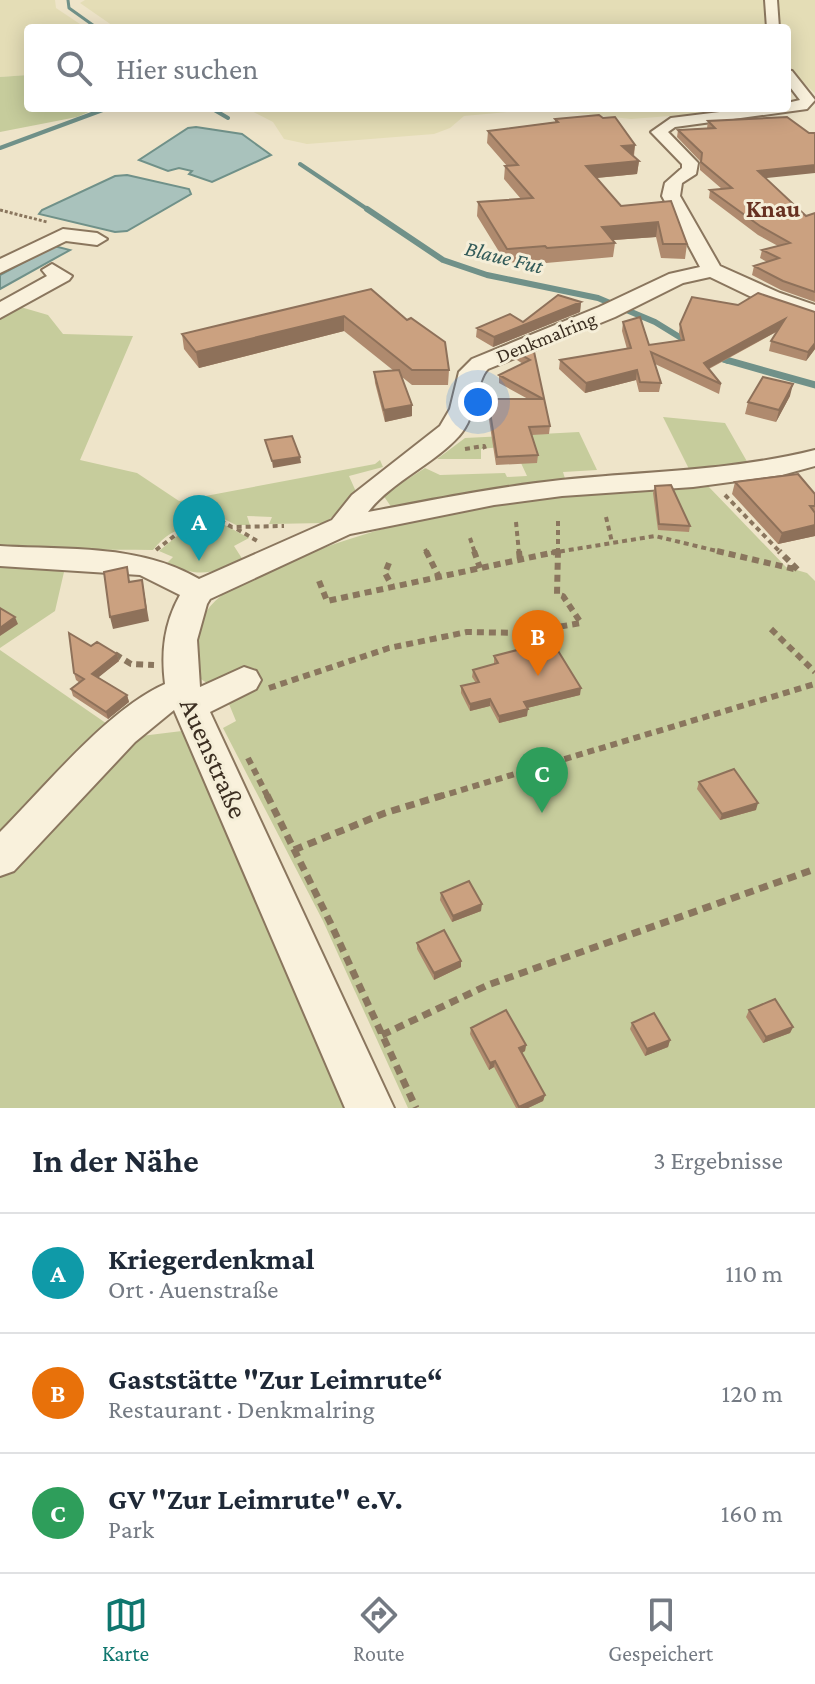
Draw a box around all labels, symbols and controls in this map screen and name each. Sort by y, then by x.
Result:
search box [24,24,791,112]
icon: search [52,46,96,90]
text: Hier suchen [116,52,258,85]
district label: Knau [746,195,801,222]
water label: Blaue Fut [462,235,546,279]
street label: Denkmalring [493,307,600,368]
your location [458,382,498,422]
pin: A [173,495,225,561]
pin: B [512,610,564,676]
street label: Auenstraße [174,693,254,823]
pin: C [516,747,568,813]
text: In der Nähe [32,1142,199,1179]
text: 3 Ergebnisse [653,1146,783,1175]
text: Kriegerdenkmal [108,1242,315,1275]
text: A [50,1259,66,1288]
text: 110 m [725,1259,783,1288]
text: Ort · Auenstraße [108,1275,278,1304]
text: Gaststätte "Zur Leimrute“ [108,1362,443,1395]
text: B [50,1379,66,1408]
text: 120 m [722,1379,783,1408]
text: Restaurant · Denkmalring [108,1395,375,1424]
text: GV "Zur Leimrute" e.V. [108,1482,403,1515]
text: C [50,1499,66,1528]
text: 160 m [721,1499,783,1528]
text: Park [108,1515,154,1544]
tab: Karte [102,1593,149,1666]
tab: Route [353,1593,404,1666]
tab: Gespeichert [608,1593,713,1666]

